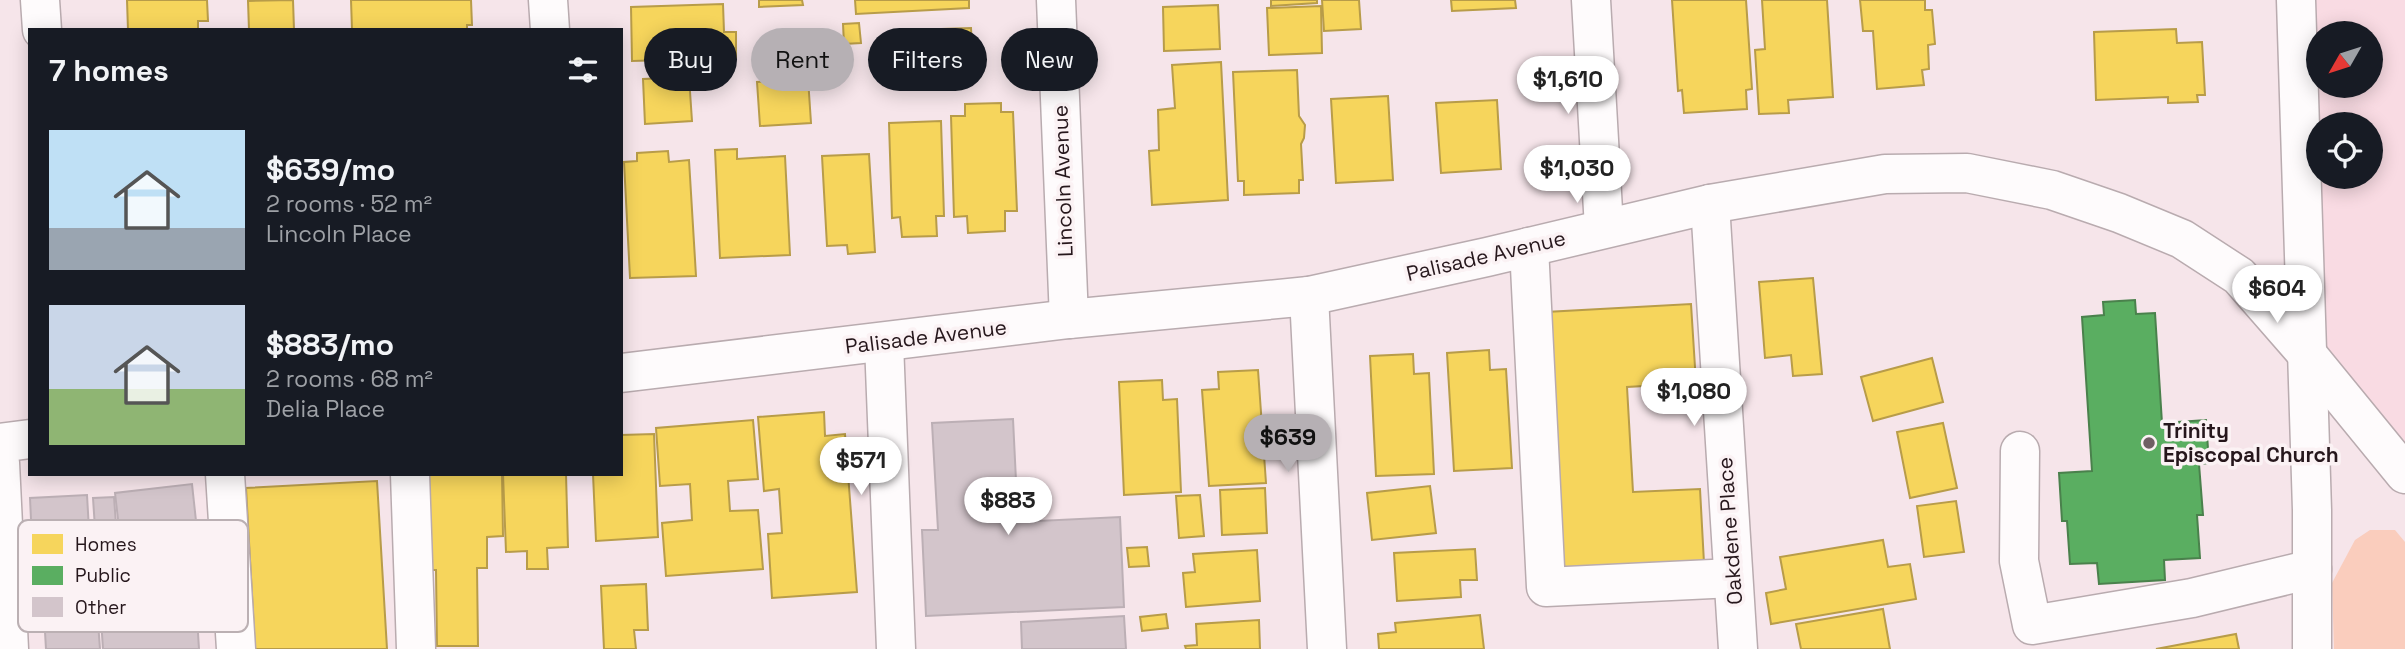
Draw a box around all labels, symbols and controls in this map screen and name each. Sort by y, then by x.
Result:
north arrow [2306,21,2384,98]
map controls [2306,21,2383,189]
chip: Buy [644,28,737,91]
chip: Rent [751,28,854,91]
chip: Filters [868,28,987,91]
chip: New [1001,28,1098,91]
text: 7 homes [49,51,169,90]
icon: filters [564,51,602,89]
pin: $1,610 [1511,57,1625,116]
text: $1,610 [1533,64,1603,94]
street label: Lincoln Avenue [1046,104,1079,258]
button: locate [2306,112,2383,189]
pin: $1,030 [1520,146,1634,205]
text: $639/mo [266,150,395,189]
text: $1,030 [1540,153,1614,183]
icon: home [105,158,189,242]
text: 2 rooms · 52 m² [266,189,432,219]
text: Lincoln Place [266,219,412,249]
street label: Palisade Avenue [1404,224,1568,287]
pin: $604 [2236,266,2318,325]
text: $604 [2248,273,2306,303]
street label: Palisade Avenue [844,313,1008,360]
text: $883/mo [266,325,394,364]
icon: home [105,333,189,417]
text: 2 rooms · 68 m² [266,364,433,394]
pin: $1,080 [1637,368,1751,428]
text: $1,080 [1657,376,1731,406]
text: Delia Place [266,394,385,424]
pin: $639 [1247,414,1329,474]
place label: Trinity Episcopal Church [2163,417,2339,468]
text: $639 [1260,422,1316,452]
marker: Trinity Episcopal Church [2141,435,2157,451]
pin: $571 [820,438,902,497]
text: $571 [836,445,886,475]
street label: Oakdene Place [1711,456,1748,606]
pin: $883 [967,477,1049,537]
text: $883 [980,485,1036,515]
legend [18,520,248,632]
text: Homes [75,532,137,557]
text: Public [75,563,131,588]
text: Other [75,595,127,620]

